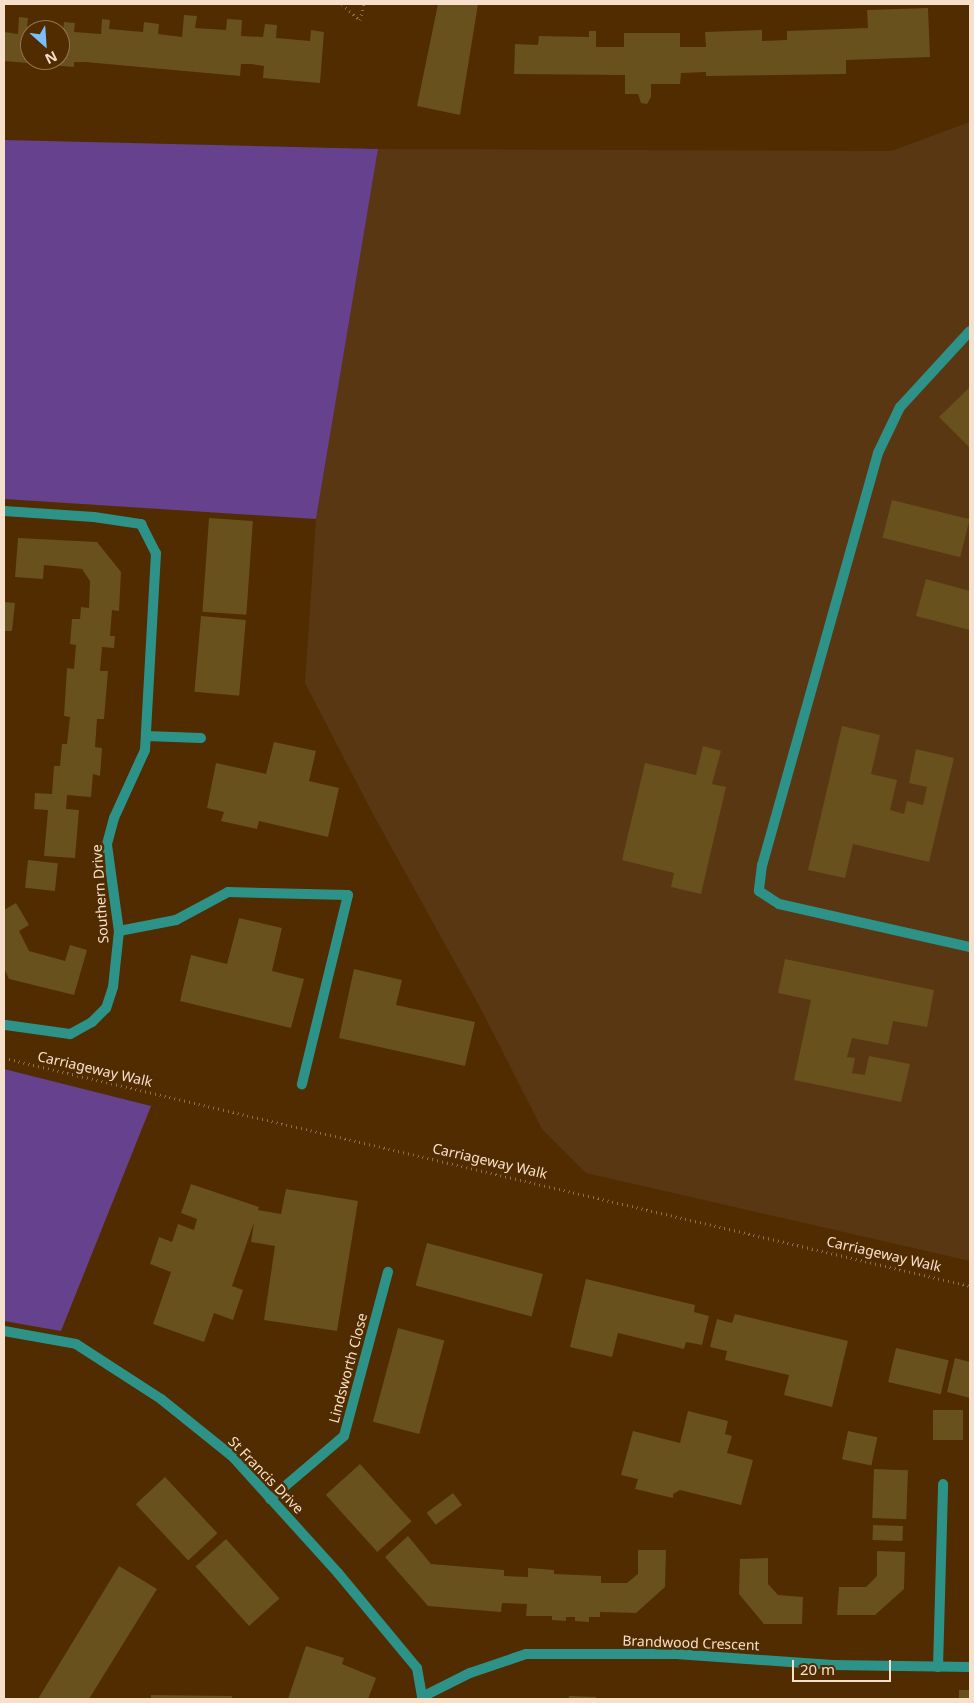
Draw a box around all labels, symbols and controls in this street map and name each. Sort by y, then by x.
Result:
north arrow [20,20,70,70]
text: N [42,47,61,69]
street label: Southern Drive [88,844,112,944]
street label: Carriageway Walk [36,1048,154,1090]
street label: Carriageway Walk [431,1140,549,1182]
street label: Carriageway Walk [825,1233,943,1275]
street label: Lindsworth Close [325,1311,371,1425]
street label: St Francis Drive [225,1433,307,1517]
street label: Brandwood Crescent [622,1632,760,1654]
scale bar [794,1650,893,1682]
text: 20 m [800,1659,835,1679]

